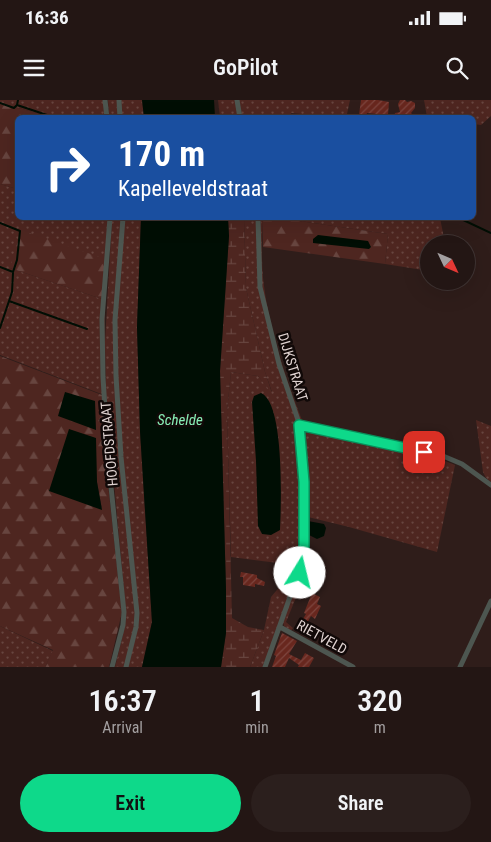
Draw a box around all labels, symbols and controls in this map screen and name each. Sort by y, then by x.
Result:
text: 16:36 [25,6,69,29]
icon: menu [20,54,48,82]
icon: search [443,54,471,82]
text: GoPilot [213,55,278,80]
text: 170 m [118,134,205,175]
icon: right [35,135,100,200]
text: Kapelleveldstraat [118,176,268,201]
north arrow [420,235,475,290]
map controls [420,235,475,290]
street label: DIJKSTRAAT [275,331,311,403]
street label: HOOFDSTRAAT [97,401,121,487]
water label: Schelde [157,411,203,429]
pin [403,431,445,473]
icon: arrive [410,438,438,466]
position arrow [273,546,325,598]
street label: RIETVELD [294,617,350,657]
text: 16:37 [88,683,157,718]
text: 1 [249,683,265,718]
text: 320 [357,683,402,718]
text: Arrival [102,718,143,737]
text: min [245,718,269,737]
text: m [374,718,386,737]
button: Exit [20,774,241,832]
button: Share [251,774,471,832]

